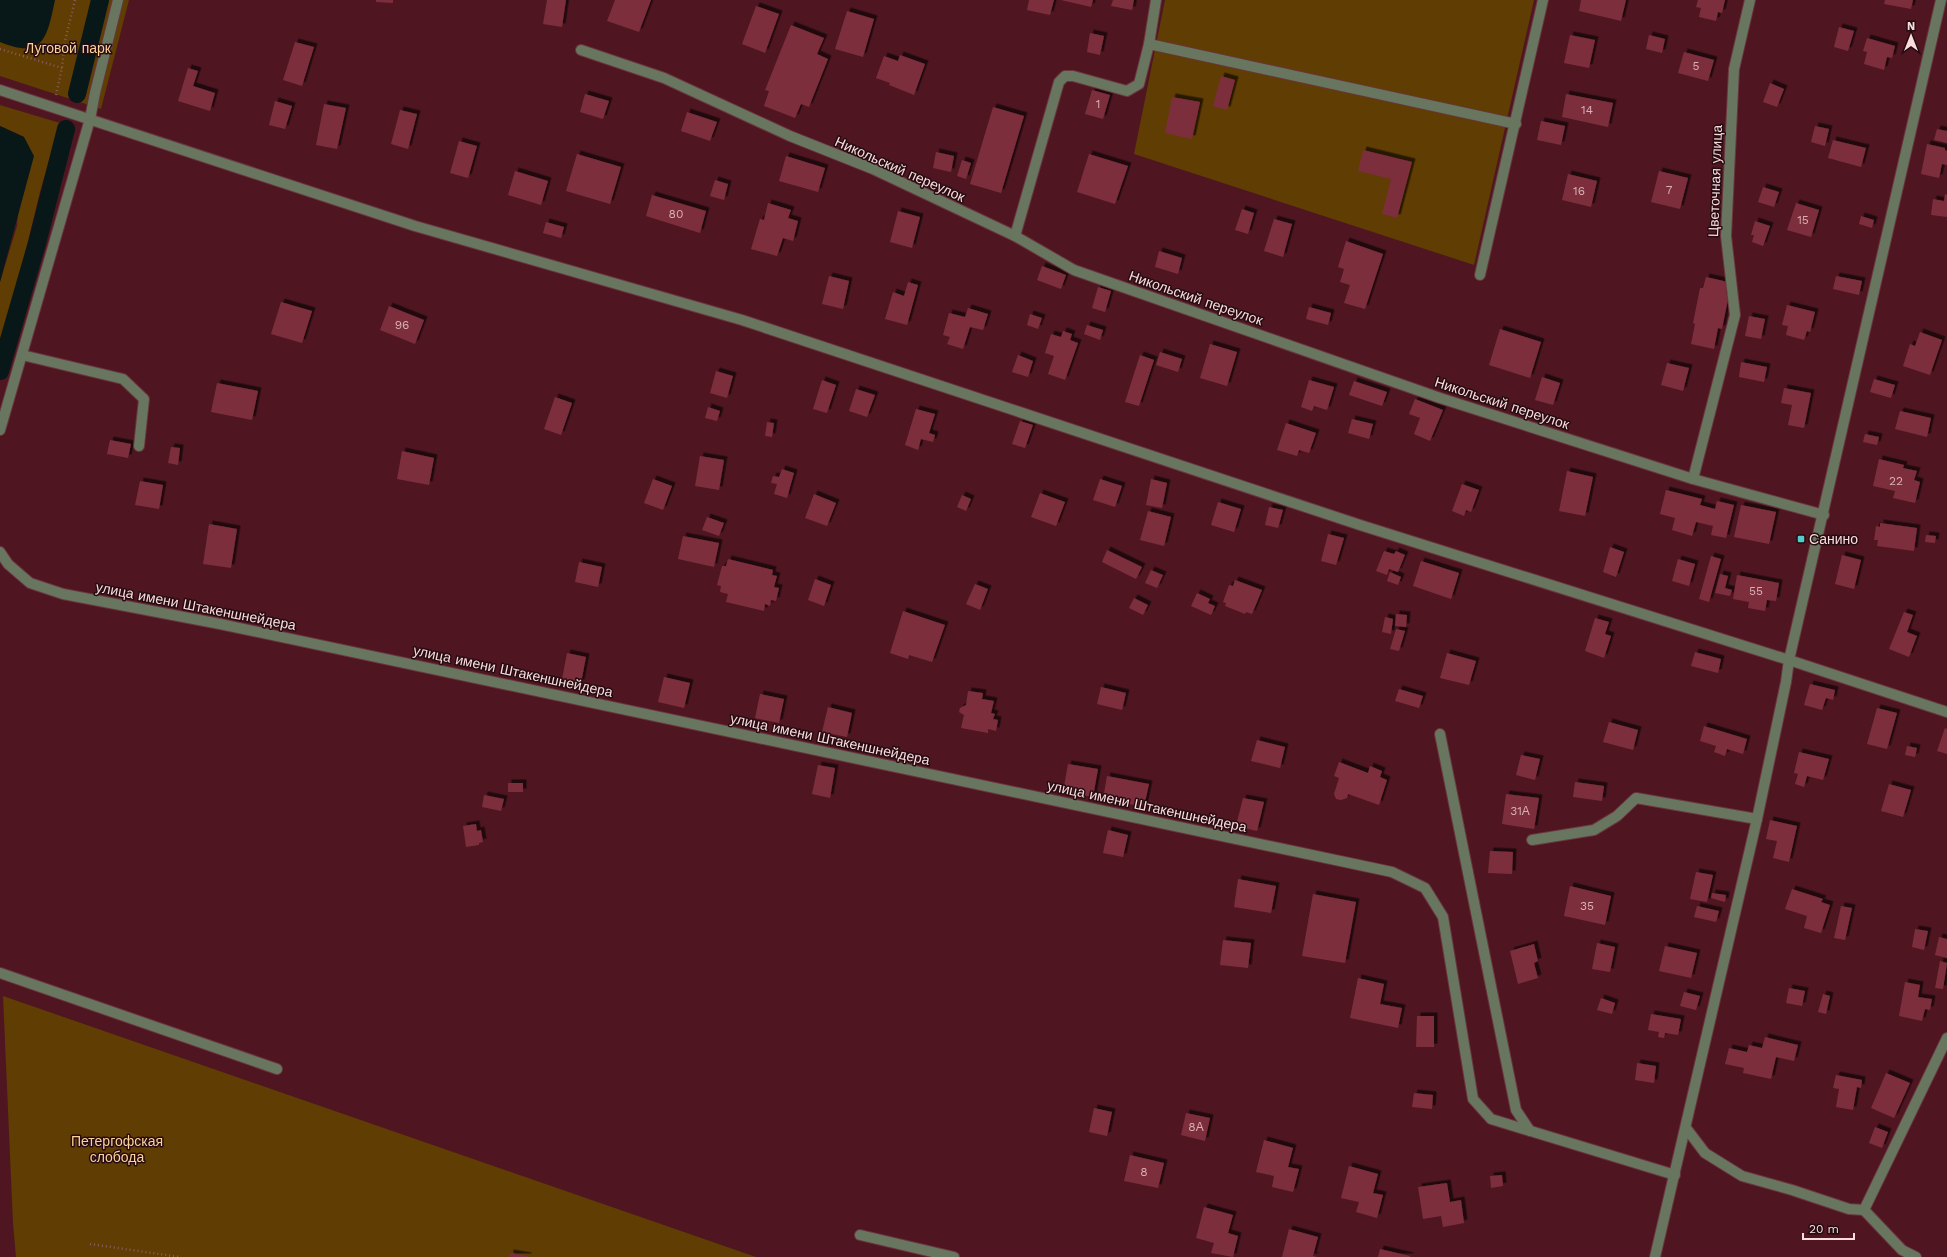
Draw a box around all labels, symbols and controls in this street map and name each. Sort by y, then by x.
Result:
north arrow [1891,16,1931,56]
text: N [1907,20,1915,33]
park label: Луговой парк [25,40,112,56]
house number: 5 [1693,59,1700,73]
house number: 1 [1096,97,1100,111]
house number: 14 [1581,103,1593,117]
street label: Цветочная улица [1705,124,1725,237]
street label: Никольский переулок [833,133,968,205]
house number: 7 [1666,183,1673,197]
house number: 16 [1573,184,1585,198]
house number: 80 [669,207,683,221]
house number: 15 [1797,213,1809,227]
street label: Никольский переулок [1127,268,1266,329]
house number: 96 [395,318,409,332]
street label: Никольский переулок [1433,374,1572,433]
house number: 22 [1889,474,1903,488]
place label: Санино [1809,531,1858,547]
marker: Санино [1796,534,1806,544]
street label: улица имени Штакеншнейдера [95,579,298,633]
house number: 55 [1749,584,1763,598]
street label: улица имени Штакеншнейдера [412,642,614,700]
street label: улица имени Штакеншнейдера [729,710,931,768]
street label: улица имени Штакеншнейдера [1046,777,1248,835]
house number: 31А [1510,804,1530,818]
house number: 35 [1580,899,1594,913]
house number: 8А [1188,1120,1204,1134]
park label: Петергофская слобода [71,1133,163,1165]
house number: 8 [1140,1165,1148,1179]
scale bar [1803,1215,1854,1241]
text: 20 m [1809,1222,1839,1236]

